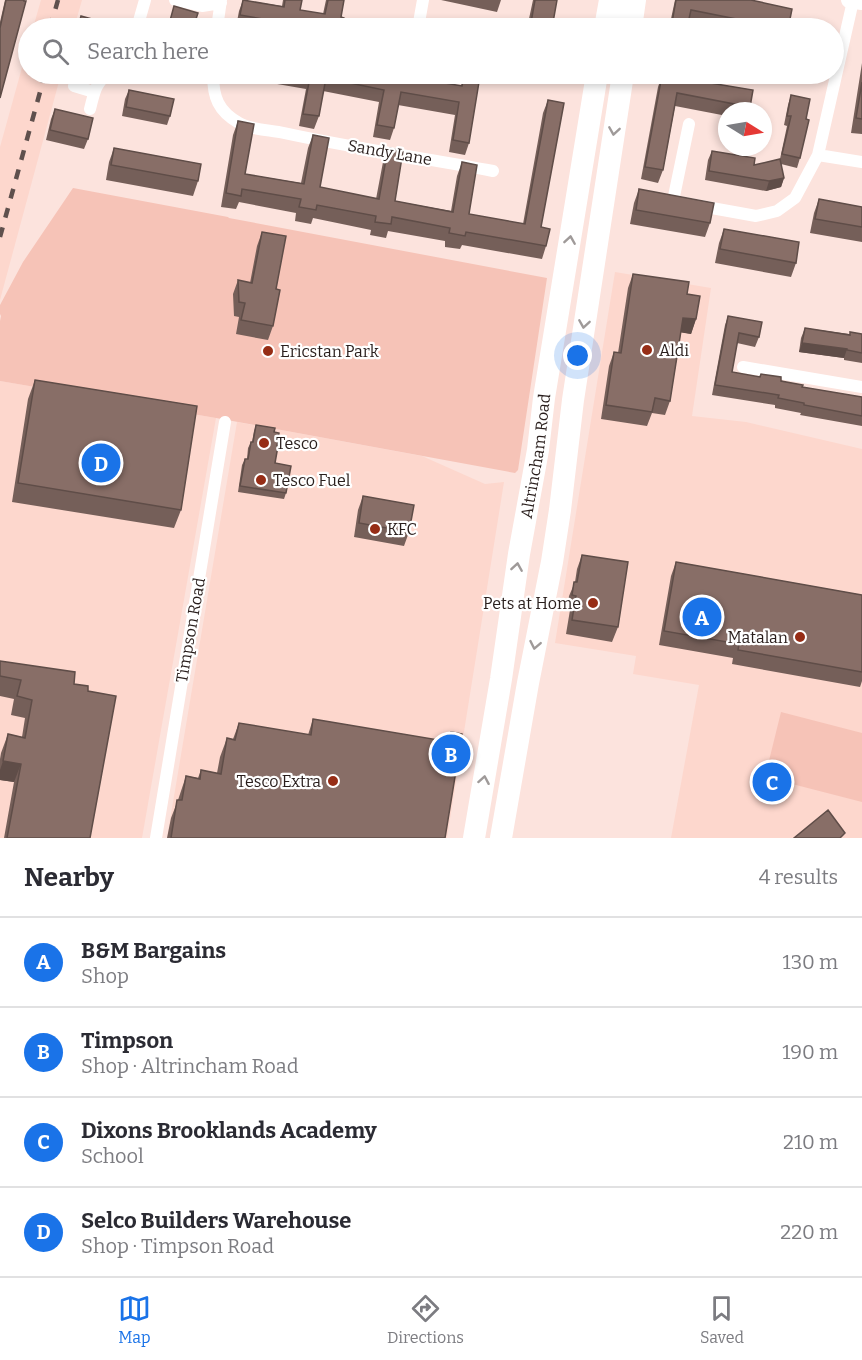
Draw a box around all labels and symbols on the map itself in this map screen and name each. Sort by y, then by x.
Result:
north arrow [718,102,772,156]
one-way arrow [609,127,621,136]
street label: Sandy Lane [346,136,434,169]
one-way arrow [563,235,576,245]
one-way arrow [579,319,591,329]
your location [563,341,592,370]
place label: Aldi [659,341,689,360]
place label: Ericstan Park [280,342,379,361]
marker: Aldi [640,343,654,357]
marker: Ericstan Park [261,344,275,358]
street label: Altrincham Road [517,392,554,520]
place label: Tesco [276,434,318,453]
marker: Tesco [257,436,271,450]
pin: D [82,440,120,486]
place label: Tesco Fuel [273,471,351,490]
marker: Tesco Fuel [254,473,268,487]
place label: KFC [387,520,417,539]
marker: KFC [368,522,382,536]
one-way arrow [510,562,523,572]
street label: Timpson Road [172,576,209,684]
place label: Pets at Home [483,594,581,613]
pin: A [682,594,722,640]
marker: Pets at Home [586,596,600,610]
place label: Matalan [728,628,788,647]
marker: Matalan [793,630,807,644]
one-way arrow [529,640,542,650]
pin: B [432,732,470,777]
pin: C [752,760,792,804]
place label: Tesco Extra [237,772,321,791]
marker: Tesco Extra [326,774,340,788]
one-way arrow [477,776,489,785]

